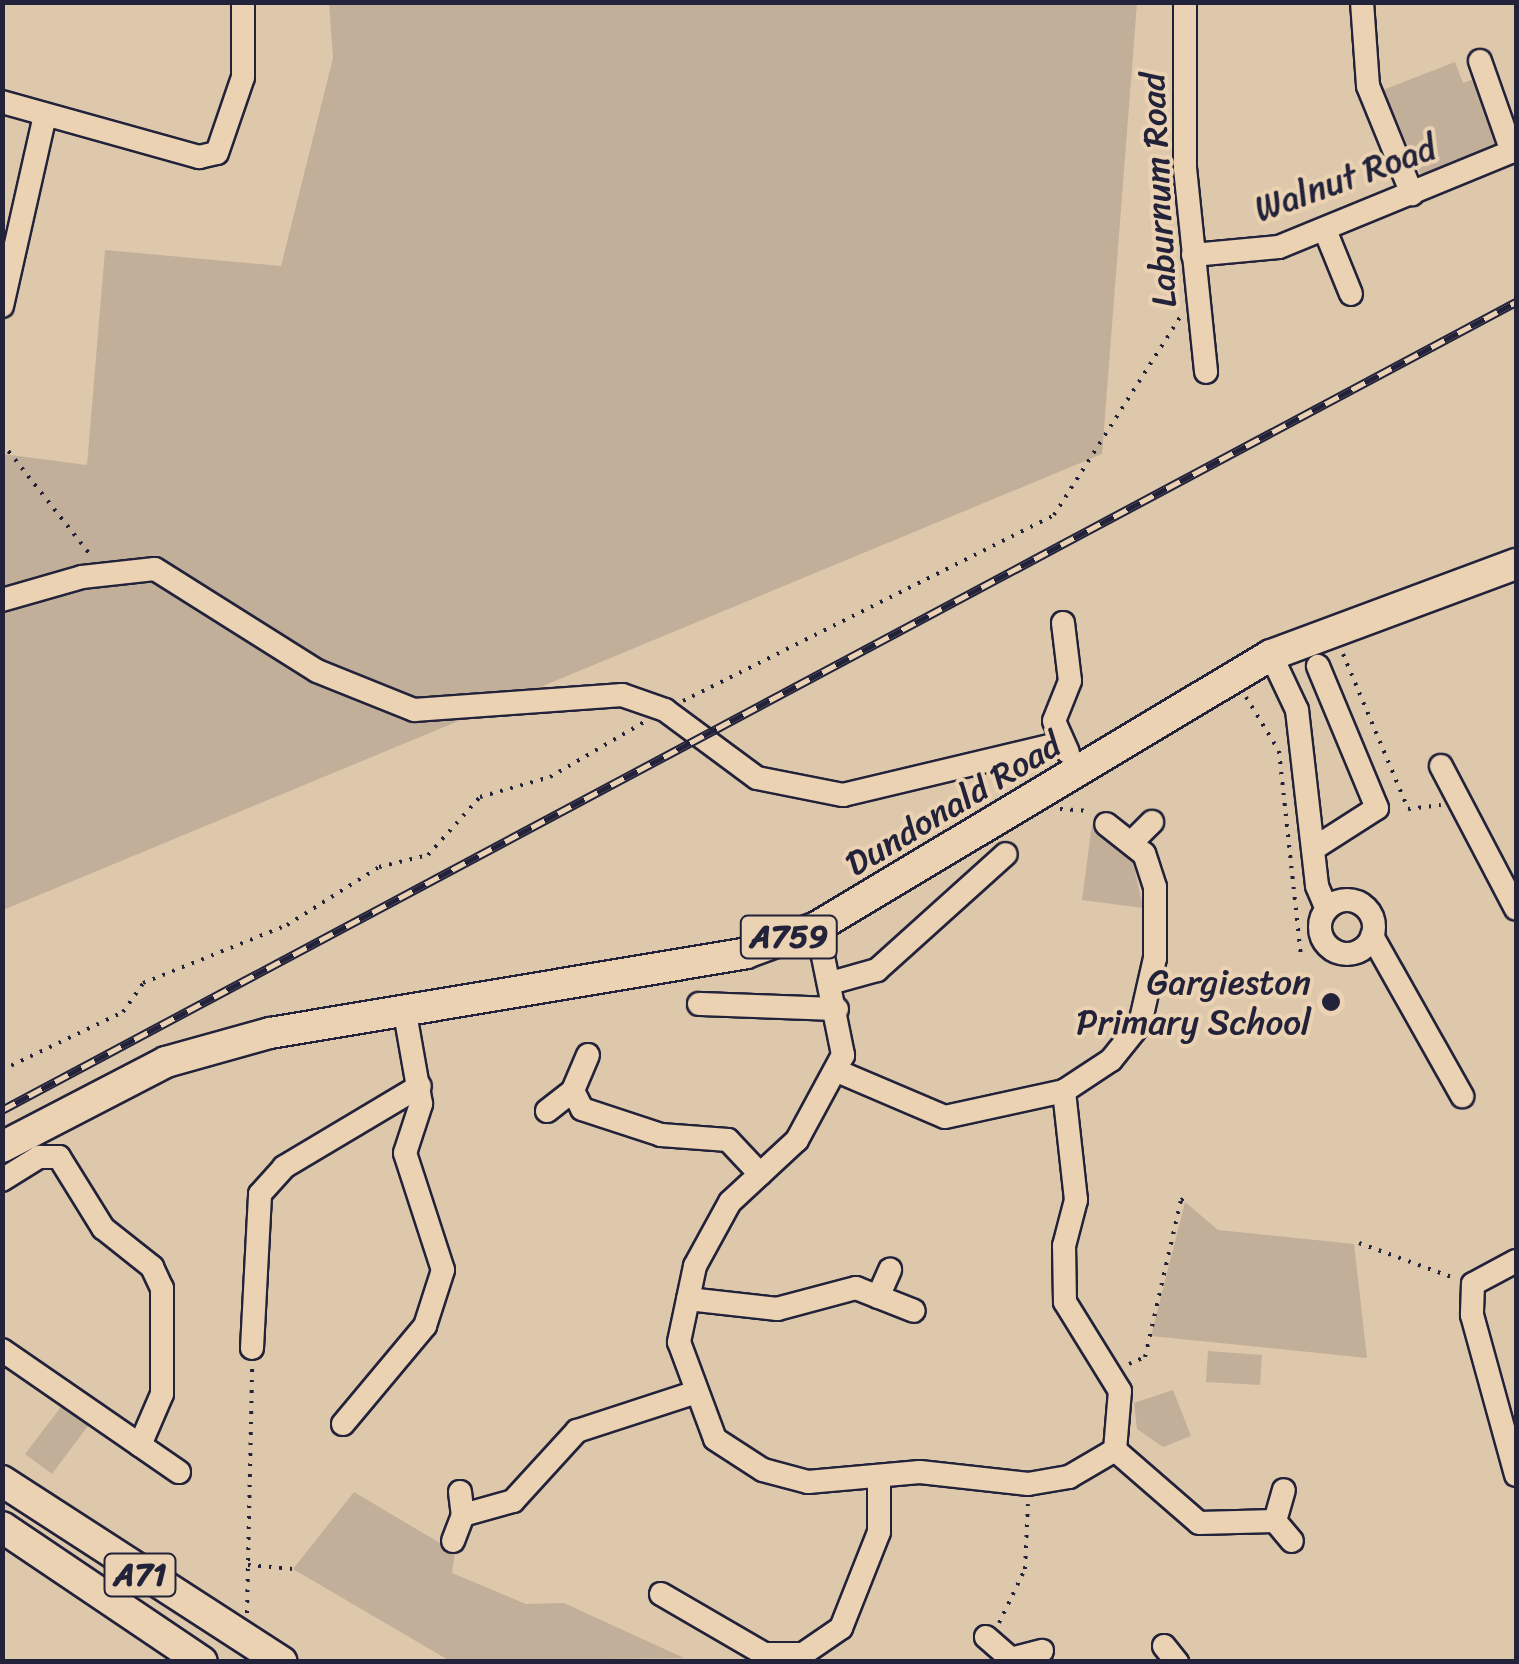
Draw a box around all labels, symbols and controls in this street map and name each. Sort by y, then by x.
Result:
street label: Laburnum Road [1131,72,1185,308]
street label: Walnut Road [1248,126,1442,230]
street label: Dundonald Road [838,723,1068,885]
road number: A759 [739,910,839,964]
place label: Gargieston Primary School [1076,961,1311,1043]
marker: Gargieston Primary School [1320,991,1342,1013]
road number: A71 [102,1548,178,1602]

